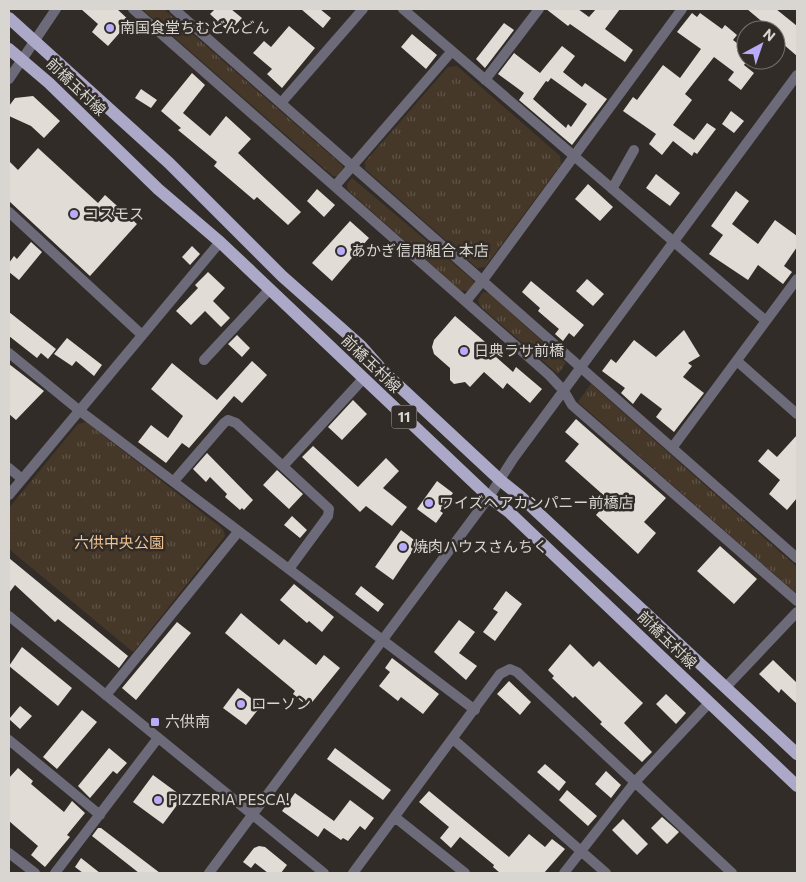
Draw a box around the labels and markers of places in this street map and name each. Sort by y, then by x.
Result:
place label: 南国食堂ちむどんどん [120,18,270,36]
marker: 南国食堂ちむどんどん [104,22,116,34]
place label: コスモス [84,204,144,222]
marker: コスモス [68,208,80,220]
place label: あかぎ信用組合 本店 [351,241,489,259]
marker: あかぎ信用組合 本店 [335,245,347,257]
place label: 日典ラサ前橋 [474,341,564,359]
marker: 日典ラサ前橋 [458,345,470,357]
place label: ワイズヘアカンパニー前橋店 [439,493,634,511]
marker: ワイズヘアカンパニー前橋店 [423,497,435,509]
place label: 焼肉ハウスさんちく [413,537,548,555]
marker: 焼肉ハウスさんちく [397,541,409,553]
place label: ローソン [251,694,311,712]
marker: ローソン [235,698,247,710]
place label: 六供南 [165,712,210,730]
marker: 六供南 [149,716,161,728]
place label: PIZZERIA PESCA! [168,790,289,808]
marker: PIZZERIA PESCA! [152,794,164,806]

